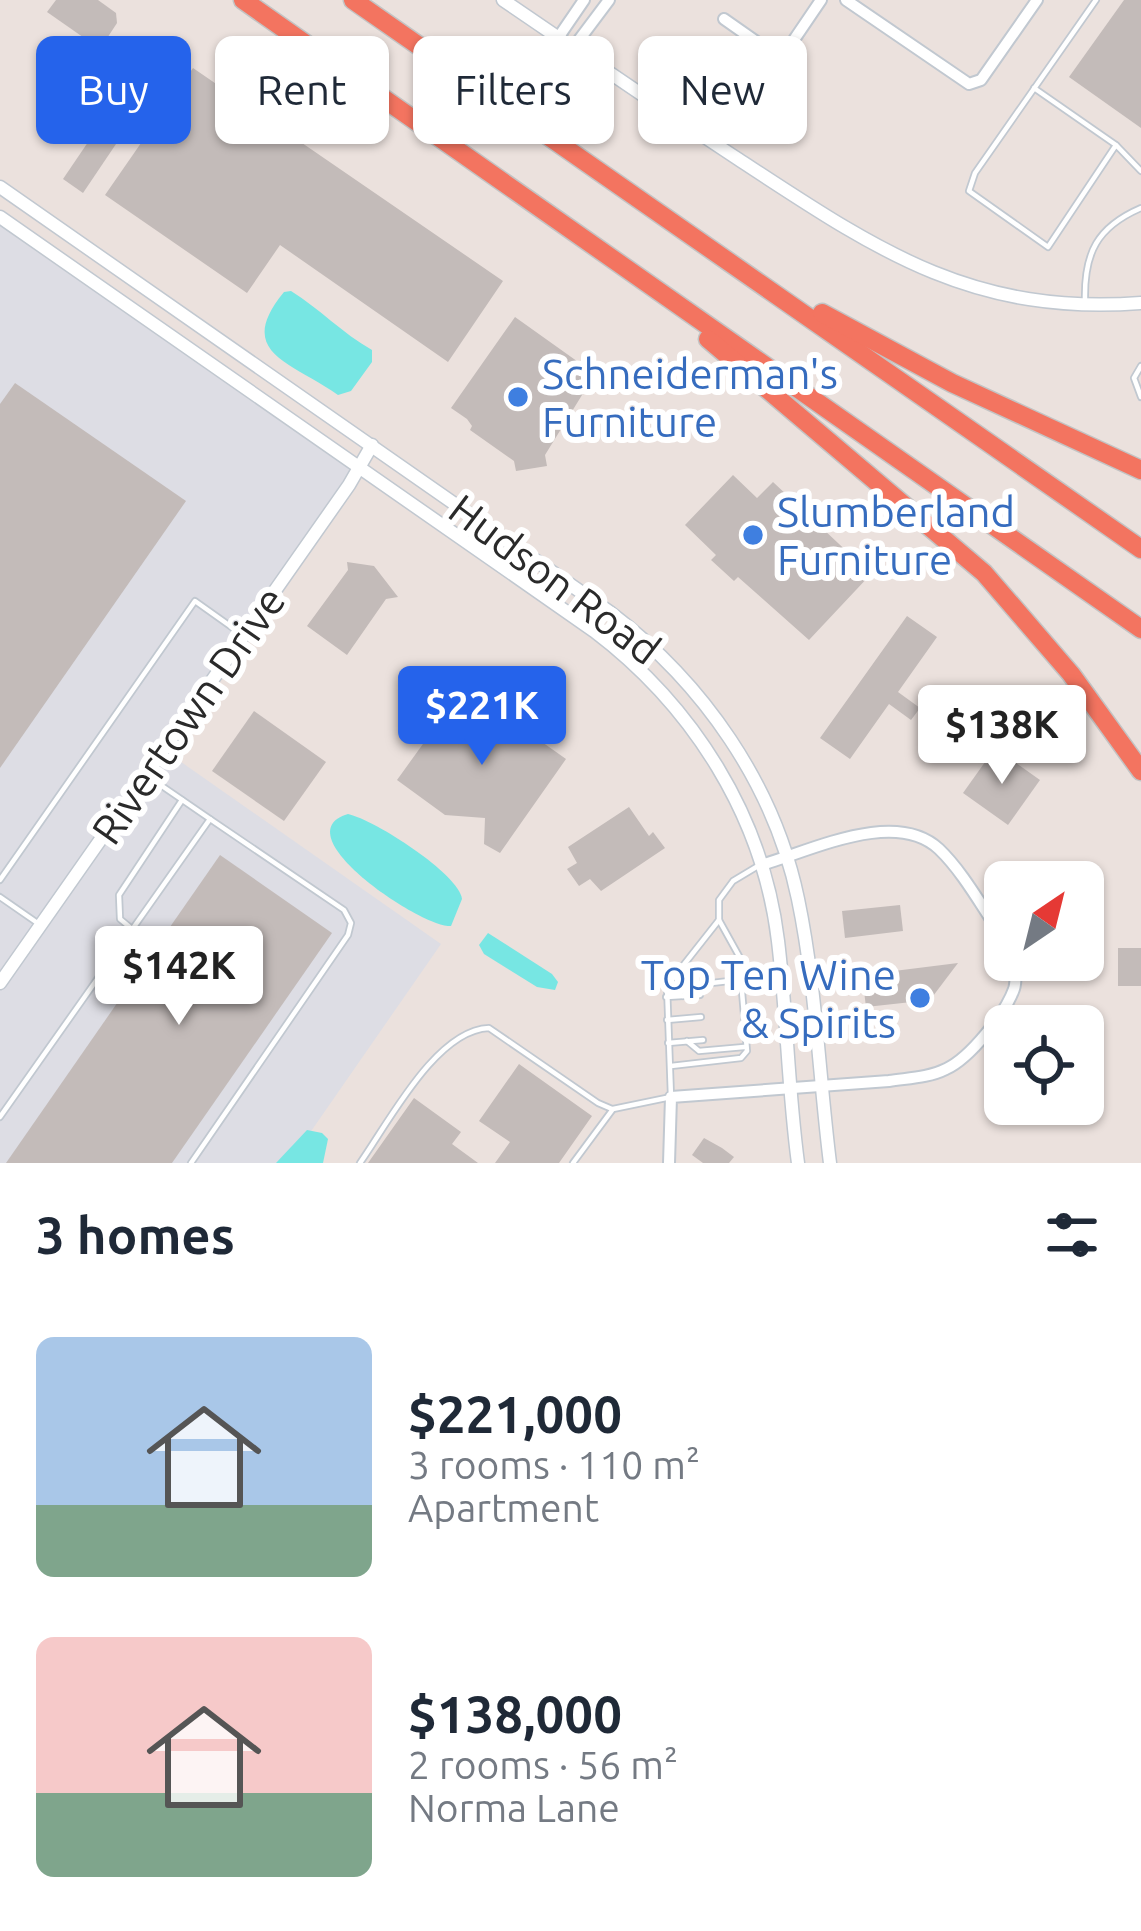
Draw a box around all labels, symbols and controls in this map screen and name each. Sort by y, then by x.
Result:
chip: Buy [36,36,191,144]
chip: Rent [215,36,389,144]
chip: Filters [413,36,614,144]
chip: New [638,36,807,144]
place label: Schneiderman's Furniture [542,350,838,445]
marker: Schneiderman's Furniture [505,384,531,410]
street label: Hudson Road [441,485,669,673]
place label: Slumberland Furniture [777,488,1015,583]
marker: Slumberland Furniture [740,522,766,548]
street label: Rivertown Drive [82,578,294,852]
pin: $221K [398,666,566,768]
text: $221K [425,683,539,726]
pin: $138K [918,685,1086,787]
text: $138K [945,702,1059,745]
north arrow [984,861,1104,981]
map controls [984,861,1104,1125]
pin: $142K [95,926,263,1028]
text: $142K [122,943,236,986]
place label: Top Ten Wine & Spirits [641,951,896,1046]
marker: Top Ten Wine & Spirits [907,985,933,1011]
button: locate [984,1005,1104,1125]
icon: filters [1039,1202,1105,1268]
text: 3 homes [36,1206,235,1264]
icon: home [132,1385,276,1529]
text: $221,000 [408,1385,622,1443]
text: 3 rooms · 110 m² [408,1443,700,1486]
text: Apartment [408,1486,599,1529]
icon: home [132,1685,276,1829]
text: $138,000 [408,1685,622,1743]
text: 2 rooms · 56 m² [408,1743,678,1786]
text: Norma Lane [408,1786,620,1829]

